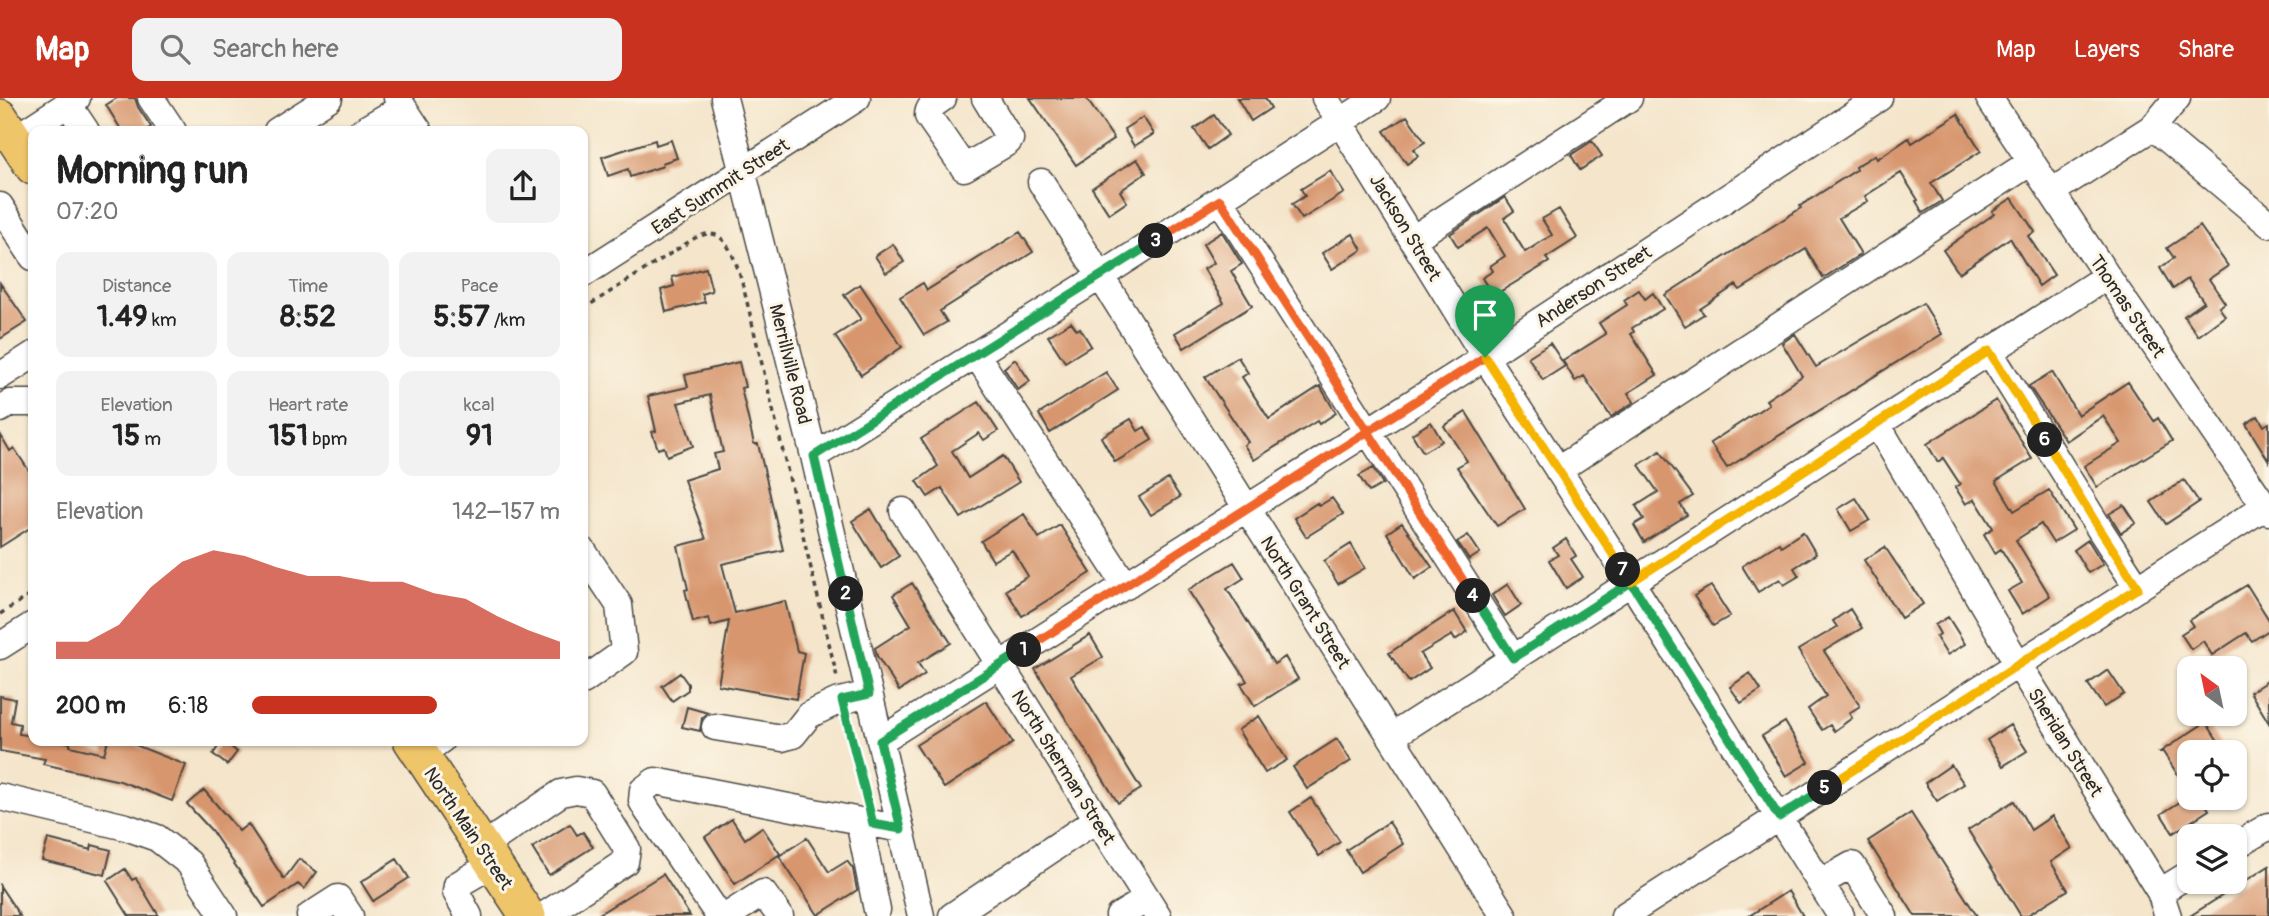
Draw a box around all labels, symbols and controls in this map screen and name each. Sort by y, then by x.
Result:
search box [132,18,622,81]
text: Map [35,29,90,70]
icon: search [156,30,194,68]
text: Search here [212,33,339,65]
text: Map [1996,35,2036,64]
text: Layers [2074,35,2140,64]
text: Share [2178,35,2234,64]
street label: East Summit Street [647,133,794,240]
text: Morning run [56,147,248,195]
button: share [486,149,560,223]
street label: Jackson Street [1364,170,1447,286]
text: 07:20 [56,197,119,226]
pin: 3 [1138,223,1174,258]
text: 3 [1150,228,1161,252]
street label: Anderson Street [1531,240,1656,333]
street label: Thomas Street [2084,251,2171,363]
text: Distance [102,274,171,298]
text: Time [288,274,328,298]
text: Pace [461,274,498,298]
pin [1455,285,1515,357]
icon: arrive [1466,296,1504,334]
text: 1.49 [97,298,148,335]
text: 8:52 [280,298,336,335]
text: 5:57 [433,298,490,335]
street label: Merrillville Road [764,302,817,427]
text: km [148,308,177,332]
text: /km [490,308,525,332]
text: Elevation [100,393,173,417]
text: Heart rate [268,393,348,417]
text: kcal [464,393,495,417]
text: 15 [112,417,140,454]
text: 151 [268,417,308,454]
text: 91 [466,417,493,454]
pin: 6 [2028,422,2062,458]
text: m [140,427,161,451]
text: bpm [308,427,348,451]
text: 6 [2039,427,2050,451]
text: Elevation [56,497,144,526]
text: 142–157 m [452,497,560,526]
street label: North Grant Street [1255,532,1356,674]
pin: 7 [1606,552,1640,588]
text: 7 [1617,557,1628,581]
pin: 2 [828,576,864,612]
pin: 4 [1456,578,1490,614]
text: 2 [840,581,851,605]
text: 4 [1467,583,1478,607]
pin: 1 [1006,632,1042,668]
text: 1 [1020,637,1027,661]
north arrow [2177,656,2247,726]
map controls [2177,656,2247,894]
street label: Sheridan Street [2022,684,2108,802]
street label: North Sherman Street [1006,686,1121,850]
text: 200 m [56,691,126,720]
text: 6:18 [168,691,208,720]
button: locate [2177,740,2247,810]
street label: North Main Street [418,763,518,895]
pin: 5 [1808,770,1842,806]
text: 5 [1819,775,1830,799]
button: layers [2177,824,2247,894]

